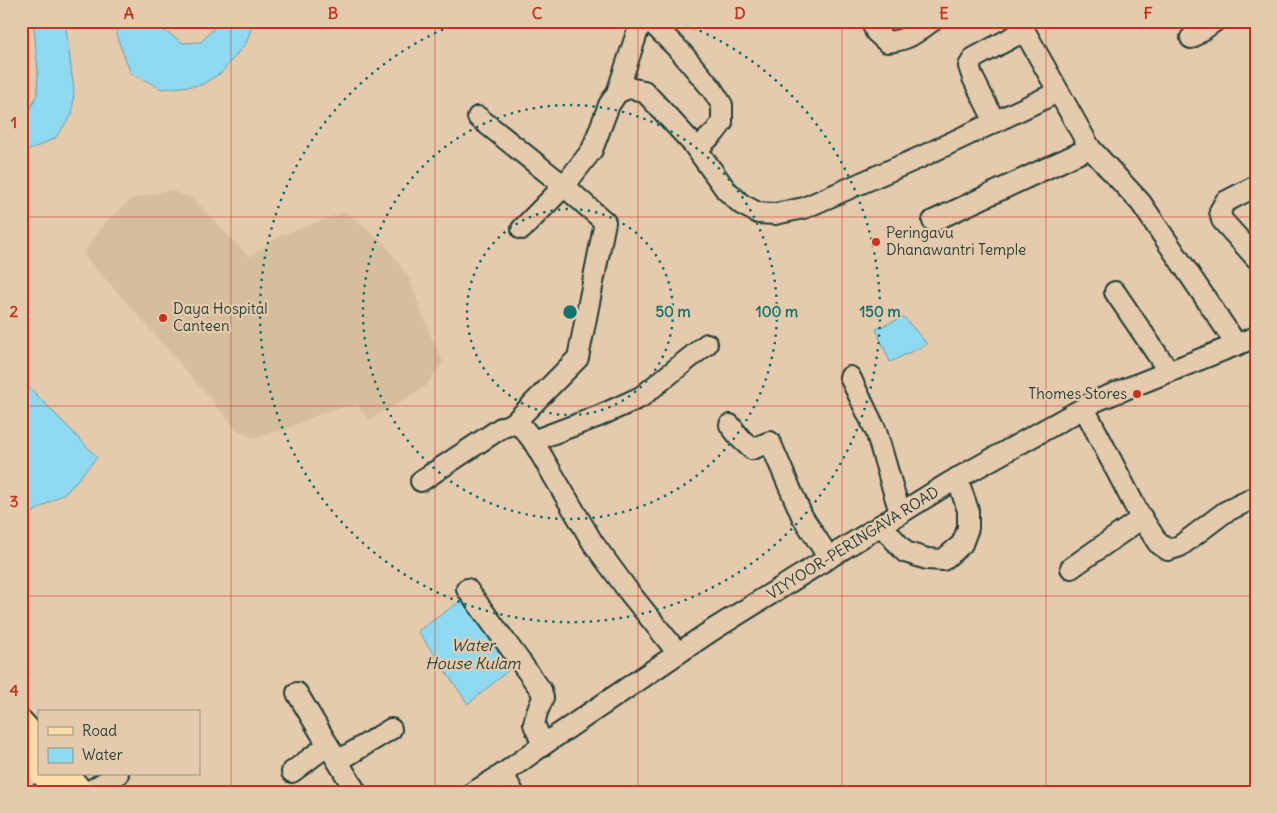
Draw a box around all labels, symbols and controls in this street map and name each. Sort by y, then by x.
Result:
text: A [124,3,134,23]
text: B [328,3,339,23]
text: C [532,3,543,23]
text: D [734,3,746,23]
text: E [939,3,949,23]
text: F [1143,3,1153,23]
text: 1 [11,112,17,132]
place label: Peringavu Dhanawantri Temple [886,223,1026,259]
marker: Peringavu Dhanawantri Temple [870,236,882,248]
place label: Daya Hospital Canteen [173,299,268,335]
text: 2 [10,301,19,321]
text: 50 m [655,302,691,321]
text: 100 m [756,302,798,321]
text: 150 m [859,302,901,321]
centre of rings [561,303,579,321]
marker: Daya Hospital Canteen [157,312,169,324]
place label: Thomes Stores [1028,384,1127,403]
marker: Thomes Stores [1131,388,1143,400]
street label: VIYYOOR-PERINGAVA ROAD [763,482,942,603]
text: 3 [9,491,19,511]
water label: Water House Kulam [425,635,522,673]
text: 4 [9,680,19,700]
legend [38,710,200,776]
text: Road [82,721,117,740]
text: Water [82,745,123,764]

